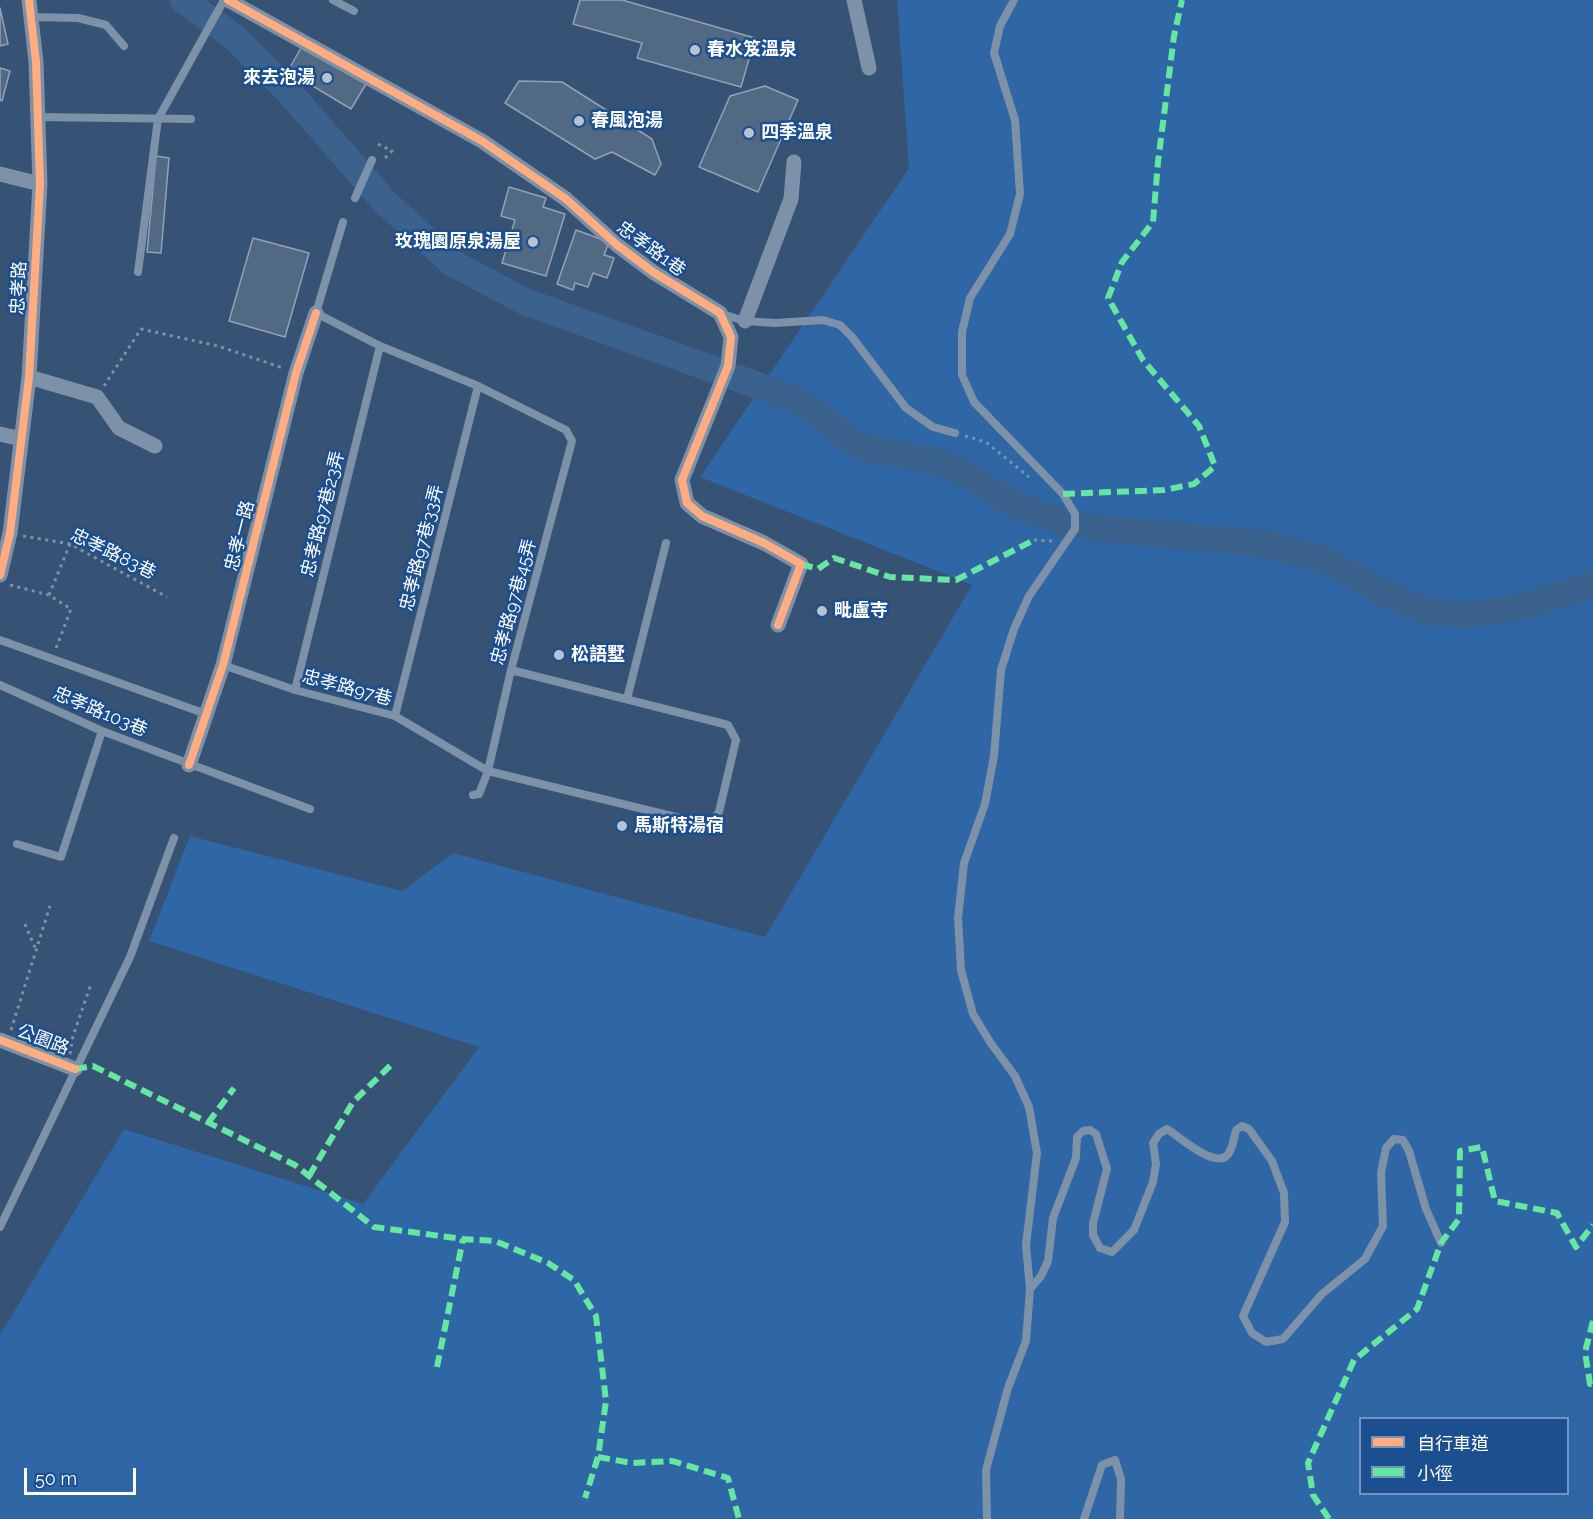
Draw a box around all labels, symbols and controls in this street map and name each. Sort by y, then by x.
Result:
place label: 春水笈溫泉 [707,39,797,61]
marker: 春水笈溫泉 [688,43,702,57]
place label: 來去泡湯 [243,67,315,89]
marker: 來去泡湯 [320,71,334,85]
place label: 春風泡湯 [591,110,663,132]
marker: 春風泡湯 [572,114,586,128]
place label: 四季溫泉 [761,122,833,144]
marker: 四季溫泉 [742,126,756,140]
street label: 忠孝路1巷 [612,217,690,281]
place label: 玫瑰園原泉湯屋 [395,231,521,253]
marker: 玫瑰園原泉湯屋 [526,235,540,249]
street label: 忠孝路 [7,260,31,316]
street label: 忠孝路97巷23弄 [297,449,349,579]
street label: 忠孝路97巷33弄 [396,483,448,613]
street label: 忠孝一路 [221,498,259,574]
street label: 忠孝路83巷 [67,524,159,584]
street label: 忠孝路97巷45弄 [487,537,541,667]
place label: 毗盧寺 [834,600,888,622]
marker: 毗盧寺 [815,604,829,618]
place label: 松語墅 [571,644,625,666]
marker: 松語墅 [552,648,566,662]
street label: 忠孝路97巷 [300,666,394,710]
street label: 忠孝路103巷 [50,682,150,742]
place label: 馬斯特湯宿 [634,815,724,837]
marker: 馬斯特湯宿 [615,819,629,833]
street label: 公園路 [14,1020,72,1060]
legend [1359,1417,1569,1495]
text: 自行車道 [1417,1433,1489,1454]
scale bar [27,1456,140,1494]
text: 小徑 [1417,1463,1453,1484]
text: 50 m [35,1468,77,1489]

